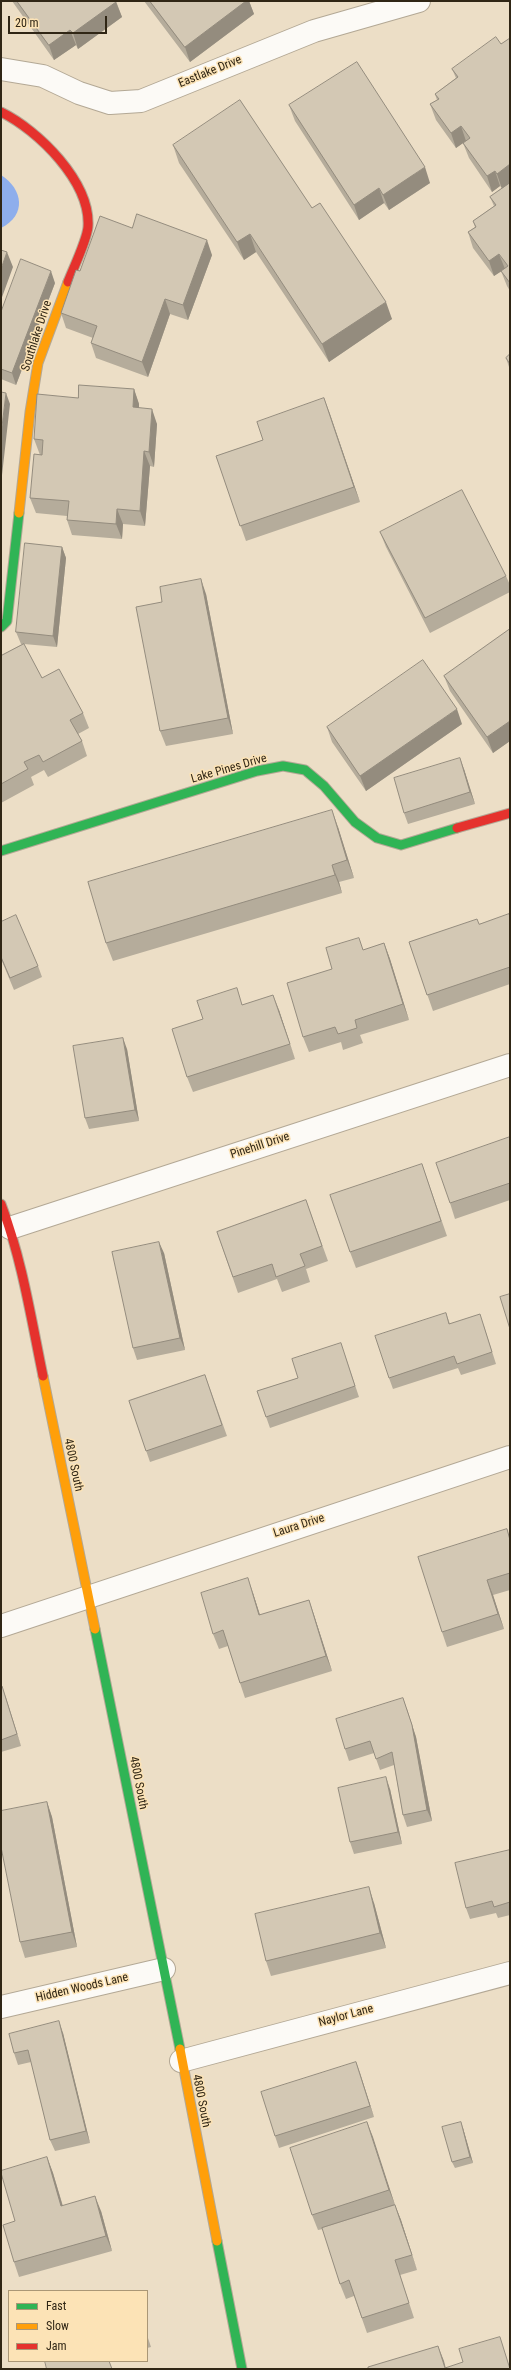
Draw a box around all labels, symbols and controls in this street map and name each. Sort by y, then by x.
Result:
scale bar [10,8,109,34]
text: 20 m [15,16,39,30]
street label: Eastlake Drive [176,53,244,91]
street label: Southlake Drive [19,299,55,373]
street label: Lake Pines Drive [189,751,269,787]
street label: Pinehill Drive [228,1130,292,1162]
street label: 4800 South [60,1437,86,1493]
street label: Laura Drive [272,1511,326,1541]
street label: 4800 South [126,1755,150,1811]
street label: Hidden Woods Lane [34,1970,130,2006]
street label: Naylor Lane [317,2002,375,2030]
street label: 4800 South [189,2073,213,2129]
legend [8,2290,148,2362]
text: Fast [46,2299,66,2313]
text: Slow [46,2319,69,2333]
text: Jam [46,2339,67,2353]

